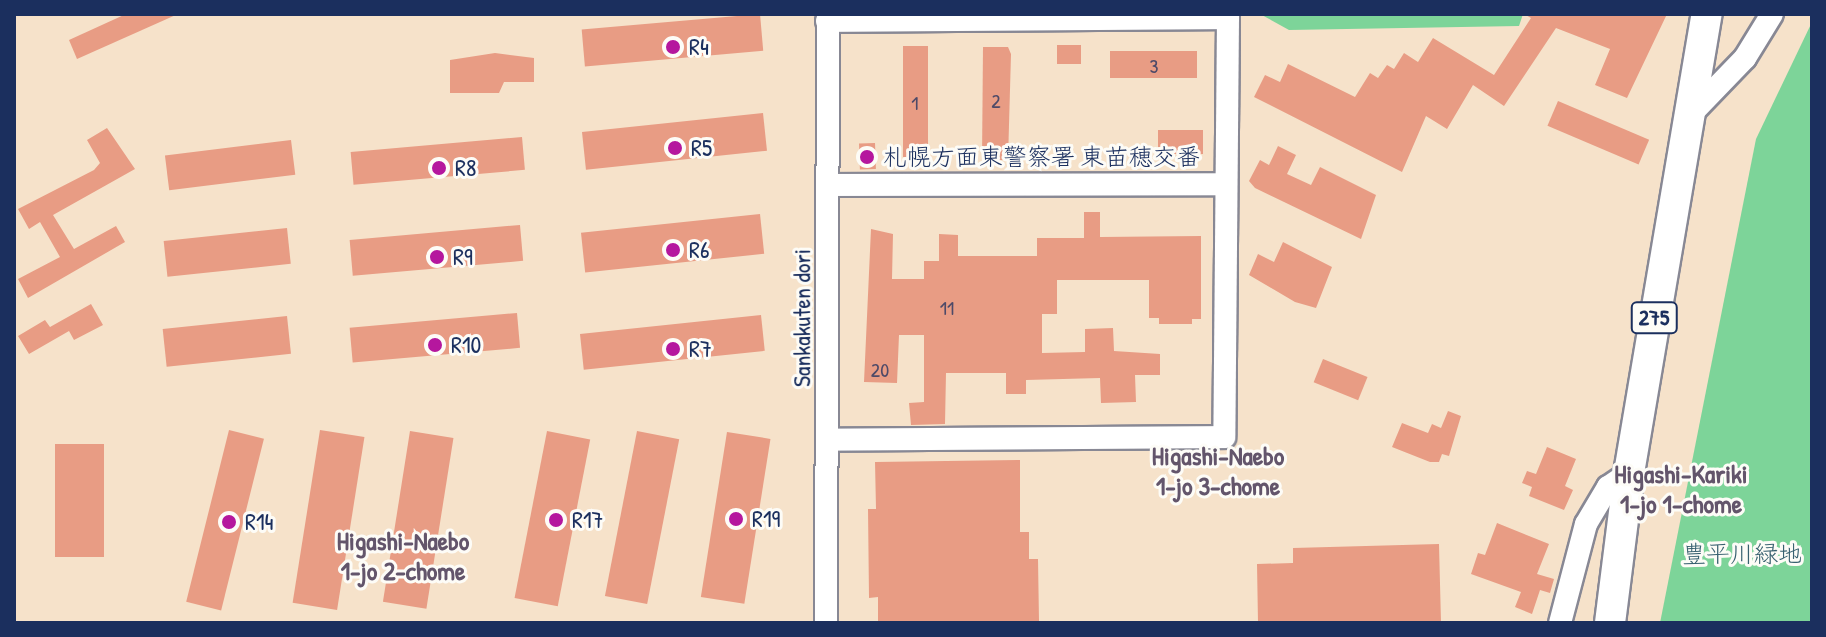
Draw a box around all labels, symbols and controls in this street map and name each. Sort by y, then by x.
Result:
place label: R4 [689,33,709,61]
marker: R4 [664,38,682,56]
house number: 3 [1150,53,1158,77]
house number: 2 [991,88,1001,112]
house number: 1 [911,90,919,114]
place label: R5 [691,134,712,162]
marker: R5 [666,139,684,157]
place label: 札幌方面東警察署 東苗穂交番 [883,143,1201,171]
marker: 札幌方面東警察署 東苗穂交番 [858,148,876,166]
place label: R8 [455,154,476,182]
marker: R8 [430,159,448,177]
place label: R6 [689,236,709,264]
marker: R6 [664,241,682,259]
place label: R9 [453,243,473,271]
marker: R9 [428,248,446,266]
street label: Sankakuten dori [788,249,816,387]
house number: 11 [940,295,954,319]
road number: 275 [1630,300,1678,336]
place label: R10 [451,331,481,359]
place label: R7 [689,335,712,363]
marker: R10 [426,336,444,354]
marker: R7 [664,340,682,358]
house number: 20 [871,357,889,381]
district label: Higashi-Naebo 1-jo 3-chome [1152,440,1284,502]
district label: Higashi-Kariki 1-jo 1-chome [1614,458,1748,520]
place label: R19 [752,505,780,533]
place label: R17 [572,506,603,534]
place label: R14 [245,508,274,536]
marker: R19 [727,510,745,528]
marker: R17 [547,511,565,529]
marker: R14 [220,513,238,531]
district label: Higashi-Naebo 1-jo 2-chome [337,525,469,586]
park label: 豊平川緑地 [1682,540,1802,568]

